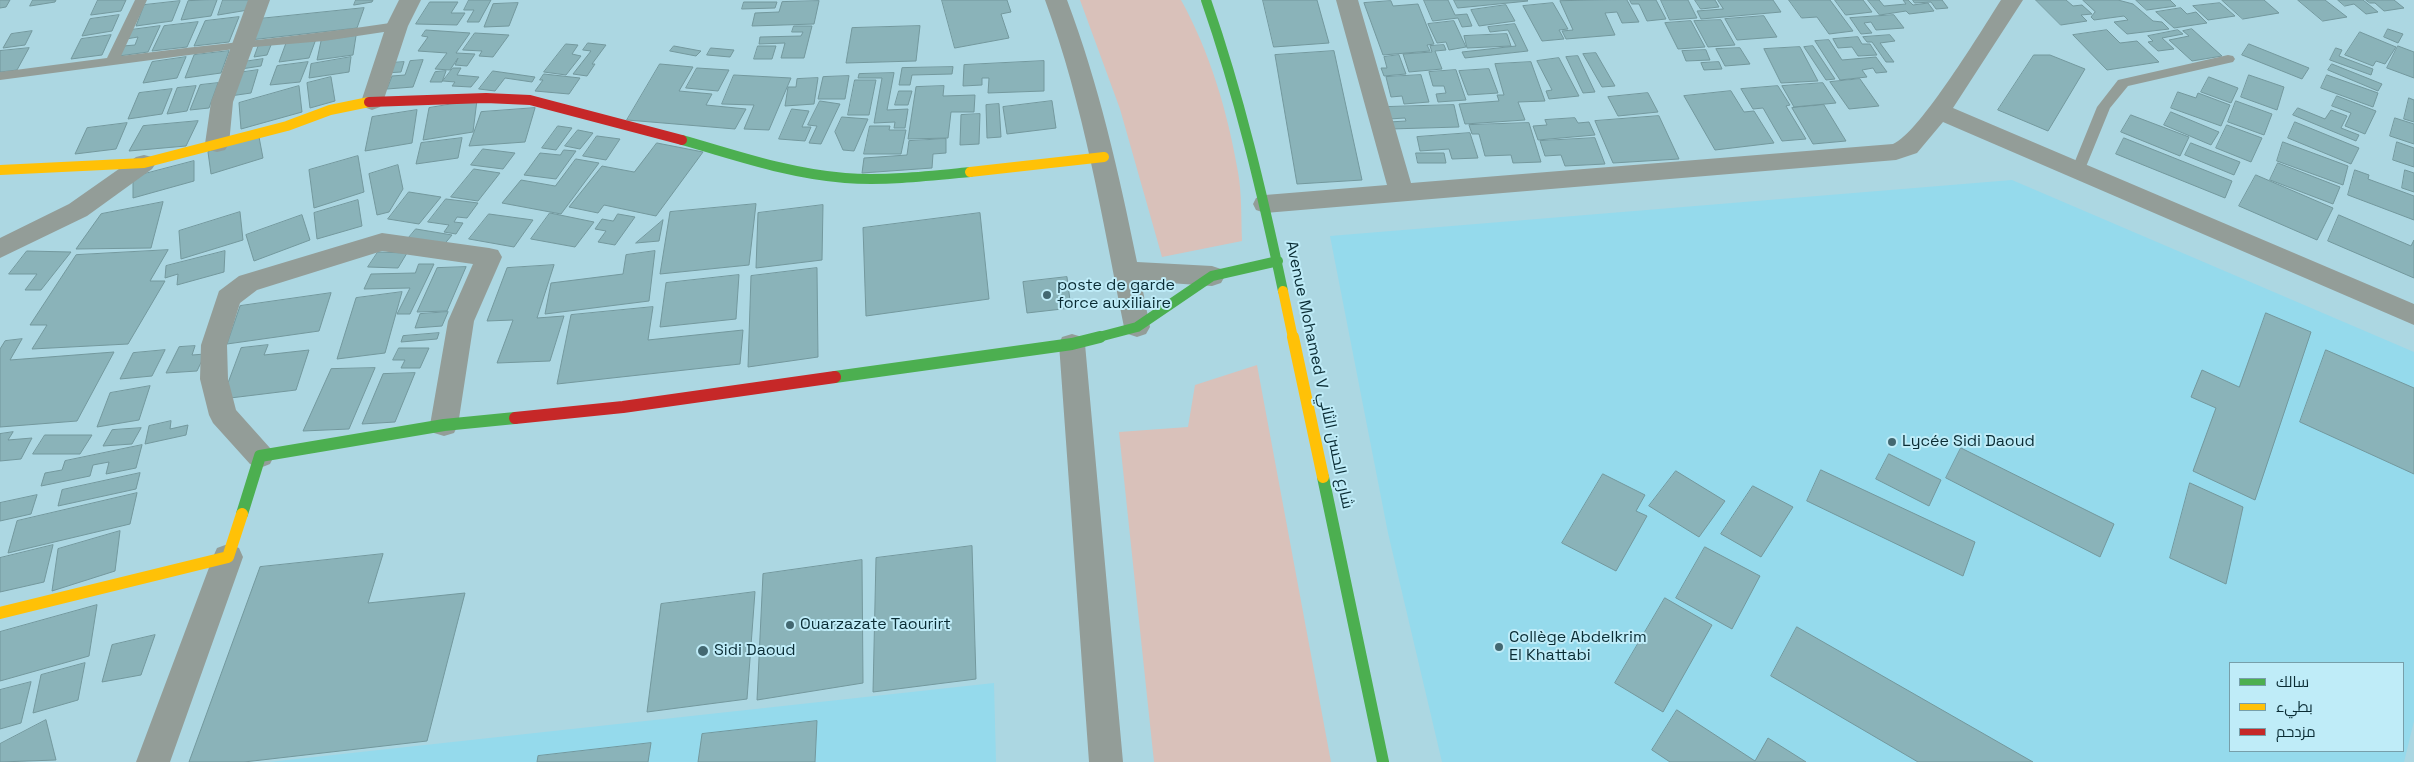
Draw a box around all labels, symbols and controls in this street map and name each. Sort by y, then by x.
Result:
street label: Avenue Mohamed V شارع الحسن الثاني [1281,239,1357,511]
place label: poste de garde force auxiliaire [1057,276,1175,314]
marker: poste de garde force auxiliaire [1041,289,1053,301]
place label: Lycée Sidi Daoud [1902,432,2035,452]
marker: Lycée Sidi Daoud [1886,436,1898,448]
place label: Ouarzazate Taourirt [800,615,951,635]
marker: Ouarzazate Taourirt [784,619,796,631]
place label: Collège Abdelkrim El Khattabi [1509,628,1647,666]
place label: Sidi Daoud [714,641,796,661]
marker: Collège Abdelkrim El Khattabi [1493,641,1505,653]
marker: Sidi Daoud [696,644,710,658]
legend [2229,662,2404,752]
text: سالك [2276,672,2309,691]
text: بطيء [2276,697,2313,716]
text: مزدحم [2276,722,2316,741]

